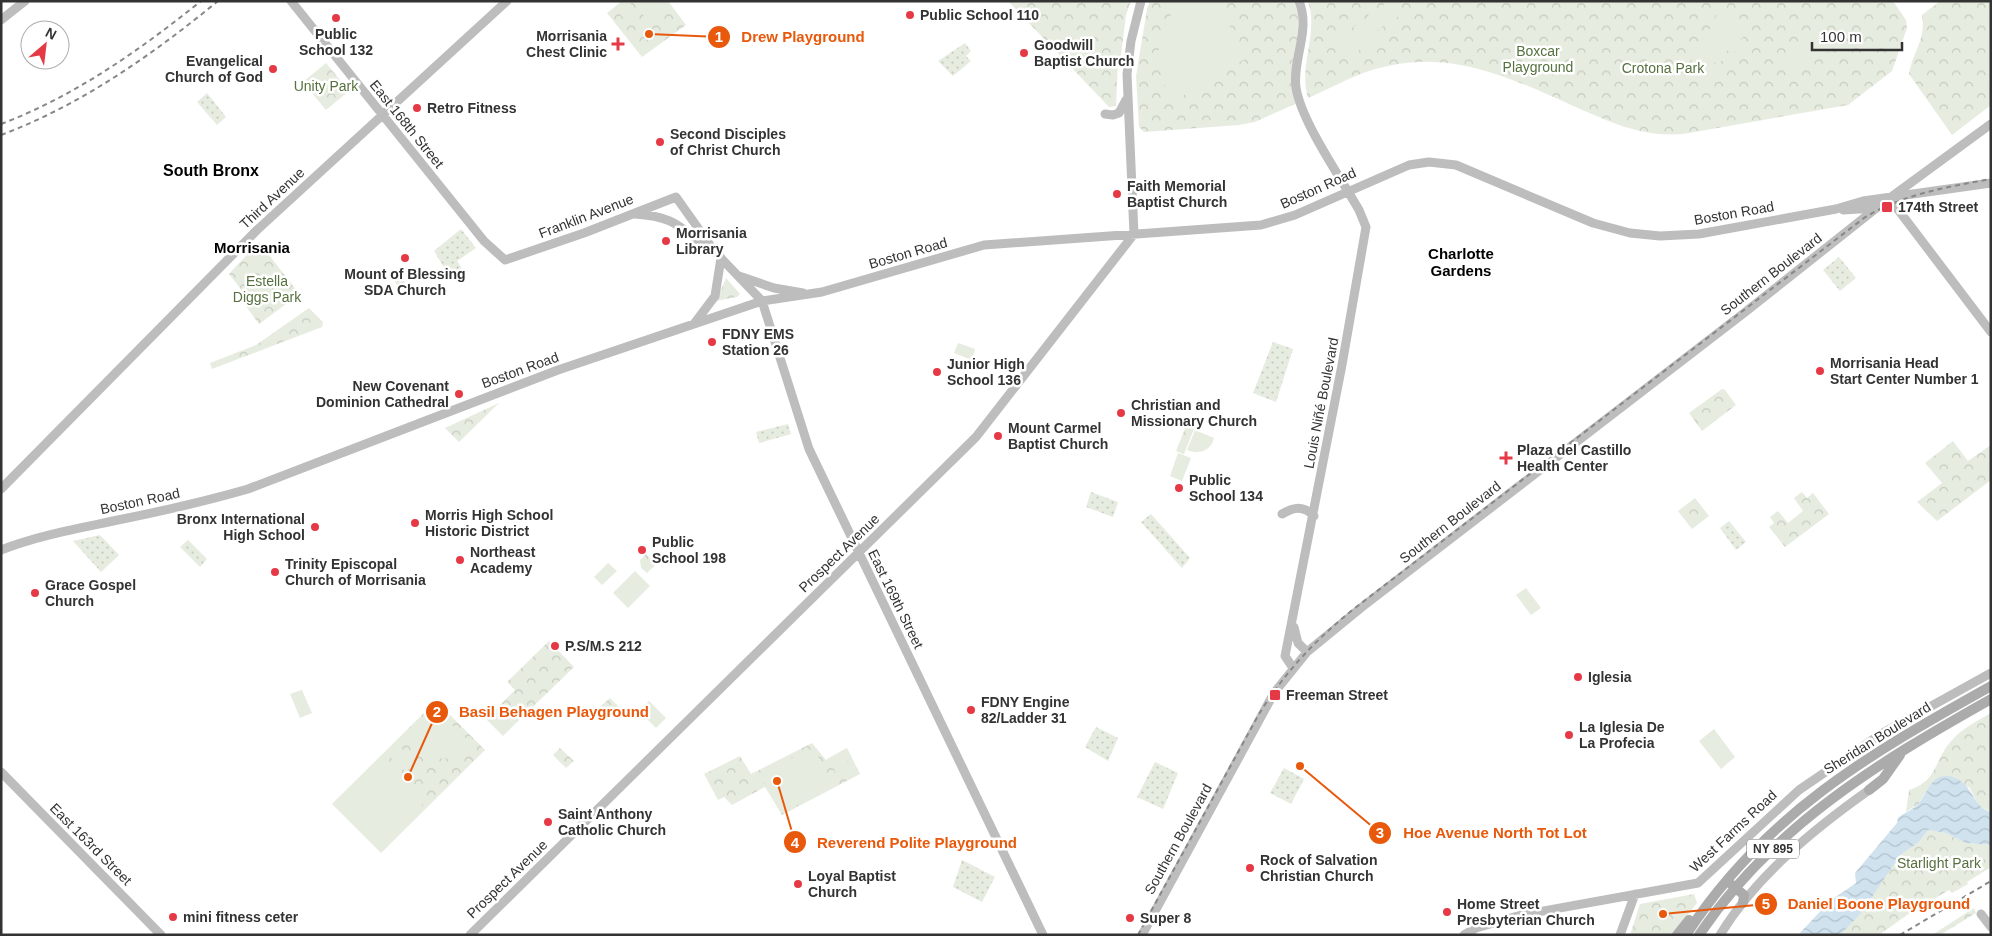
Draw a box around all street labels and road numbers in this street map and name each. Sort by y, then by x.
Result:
street label: East 168th Street [367,77,447,171]
street label: Third Avenue [236,164,308,232]
street label: Boston Road [1278,164,1358,212]
street label: Franklin Avenue [536,191,636,241]
street label: Boston Road [1693,198,1775,228]
street label: Southern Boulevard [1717,230,1825,318]
street label: Boston Road [867,234,949,272]
street label: Louis Niñé Boulevard [1300,336,1342,470]
street label: Boston Road [479,349,561,391]
street label: Southern Boulevard [1396,478,1504,566]
street label: Boston Road [99,485,181,517]
street label: Prospect Avenue [795,510,883,595]
street label: East 169th Street [865,547,927,651]
street label: Sheridan Boulevard [1821,699,1933,777]
street label: Southern Boulevard [1141,781,1215,897]
street label: West Farms Road [1686,787,1780,875]
street label: East 163rd Street [47,800,135,888]
street label: Prospect Avenue [463,836,551,921]
road number: NY 895 [1747,840,1799,859]

